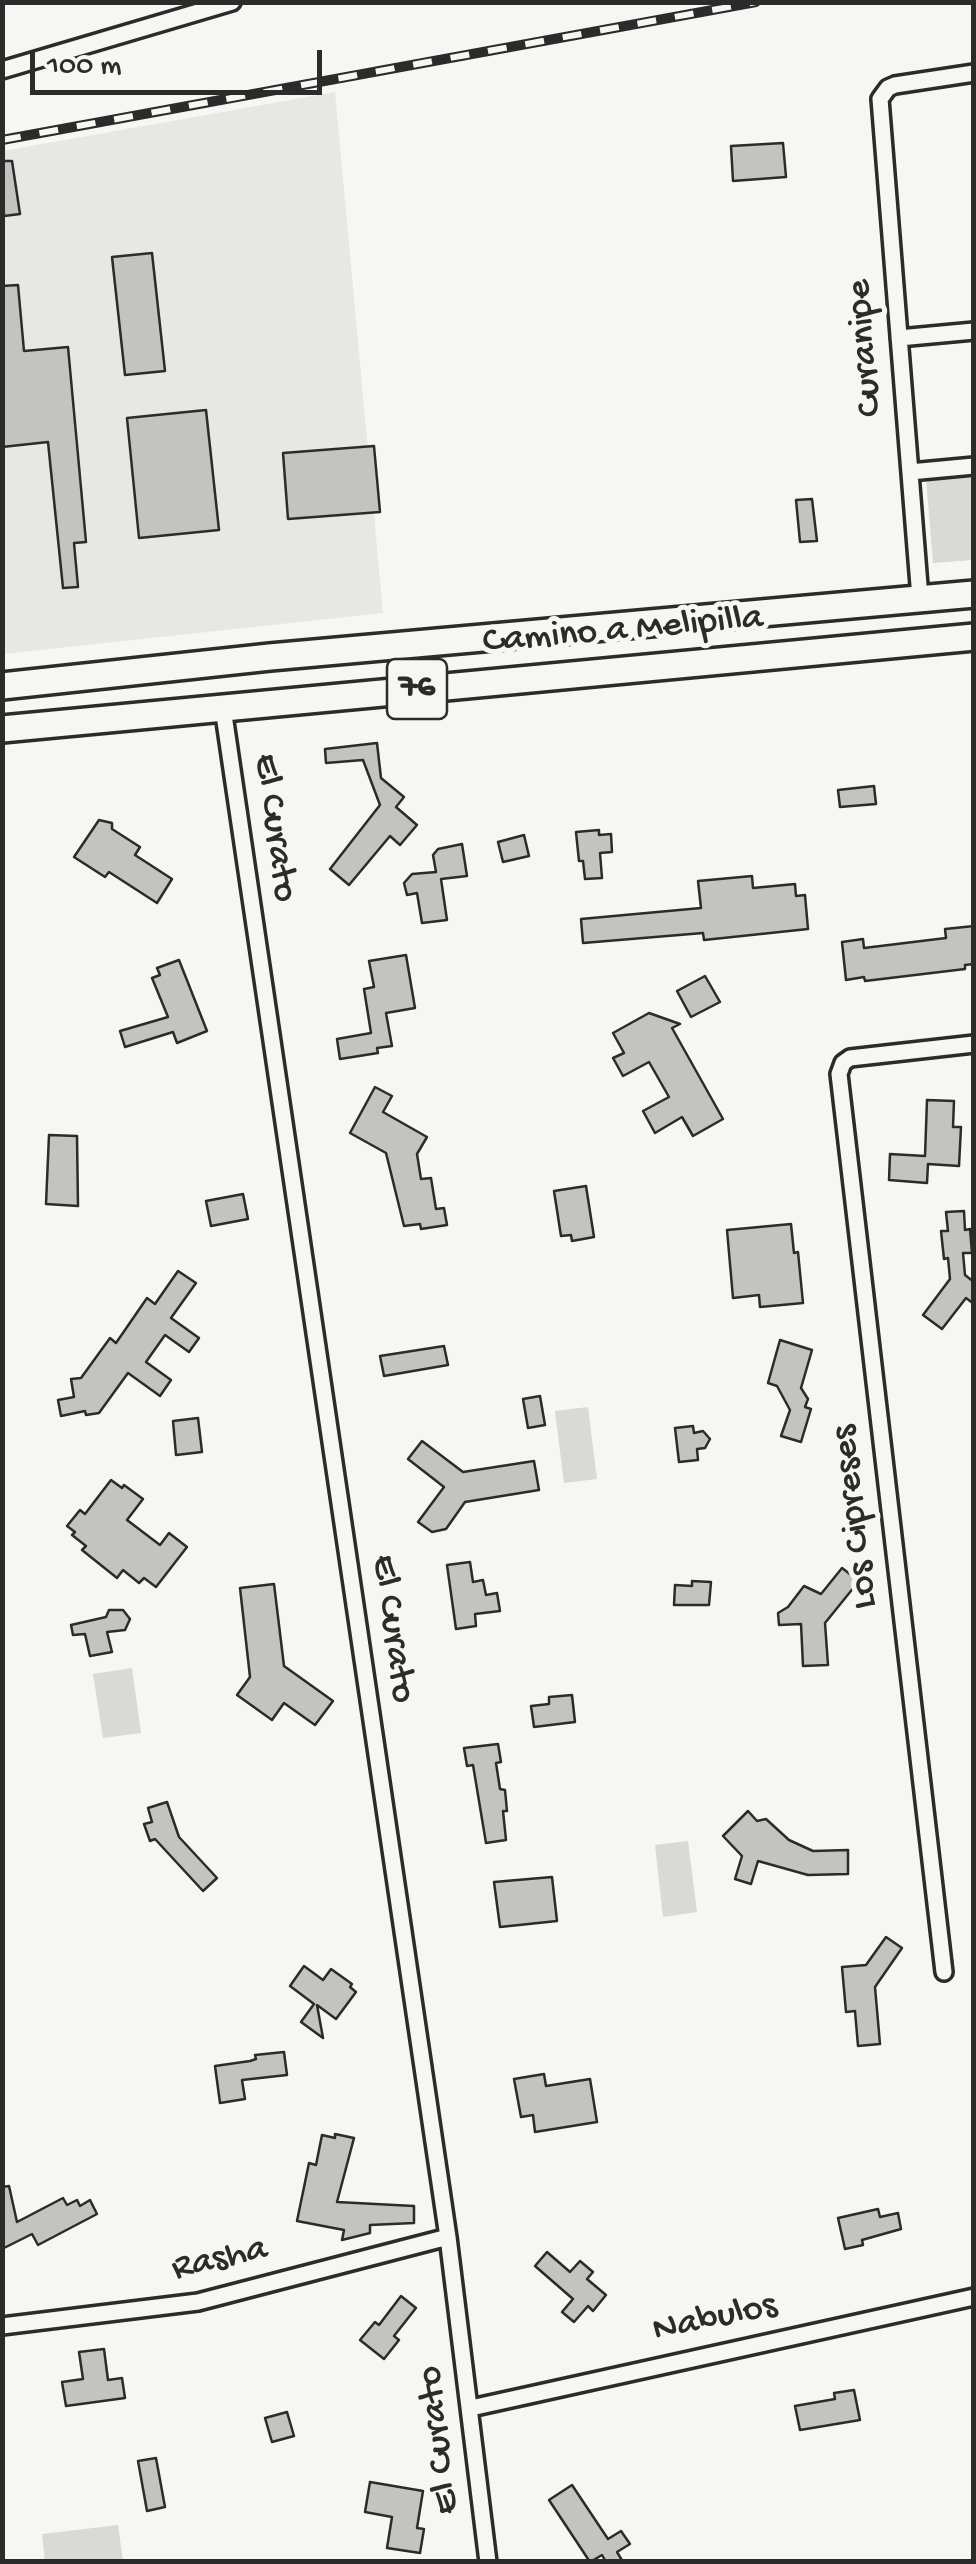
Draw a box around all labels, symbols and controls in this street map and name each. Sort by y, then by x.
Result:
scale bar [35,30,328,92]
text: 100 m [47,50,122,85]
street label: Curanipe [838,277,896,419]
street label: Camino a Melipilla [481,597,765,667]
road number: 76 [387,659,447,719]
street label: El Curato [240,751,306,905]
street label: Los Cipreses [823,1422,891,1612]
street label: El Curato [358,1552,424,1706]
street label: Rasha [168,2228,272,2294]
street label: Nabulos [649,2285,781,2355]
street label: El Curato [409,2363,473,2517]

